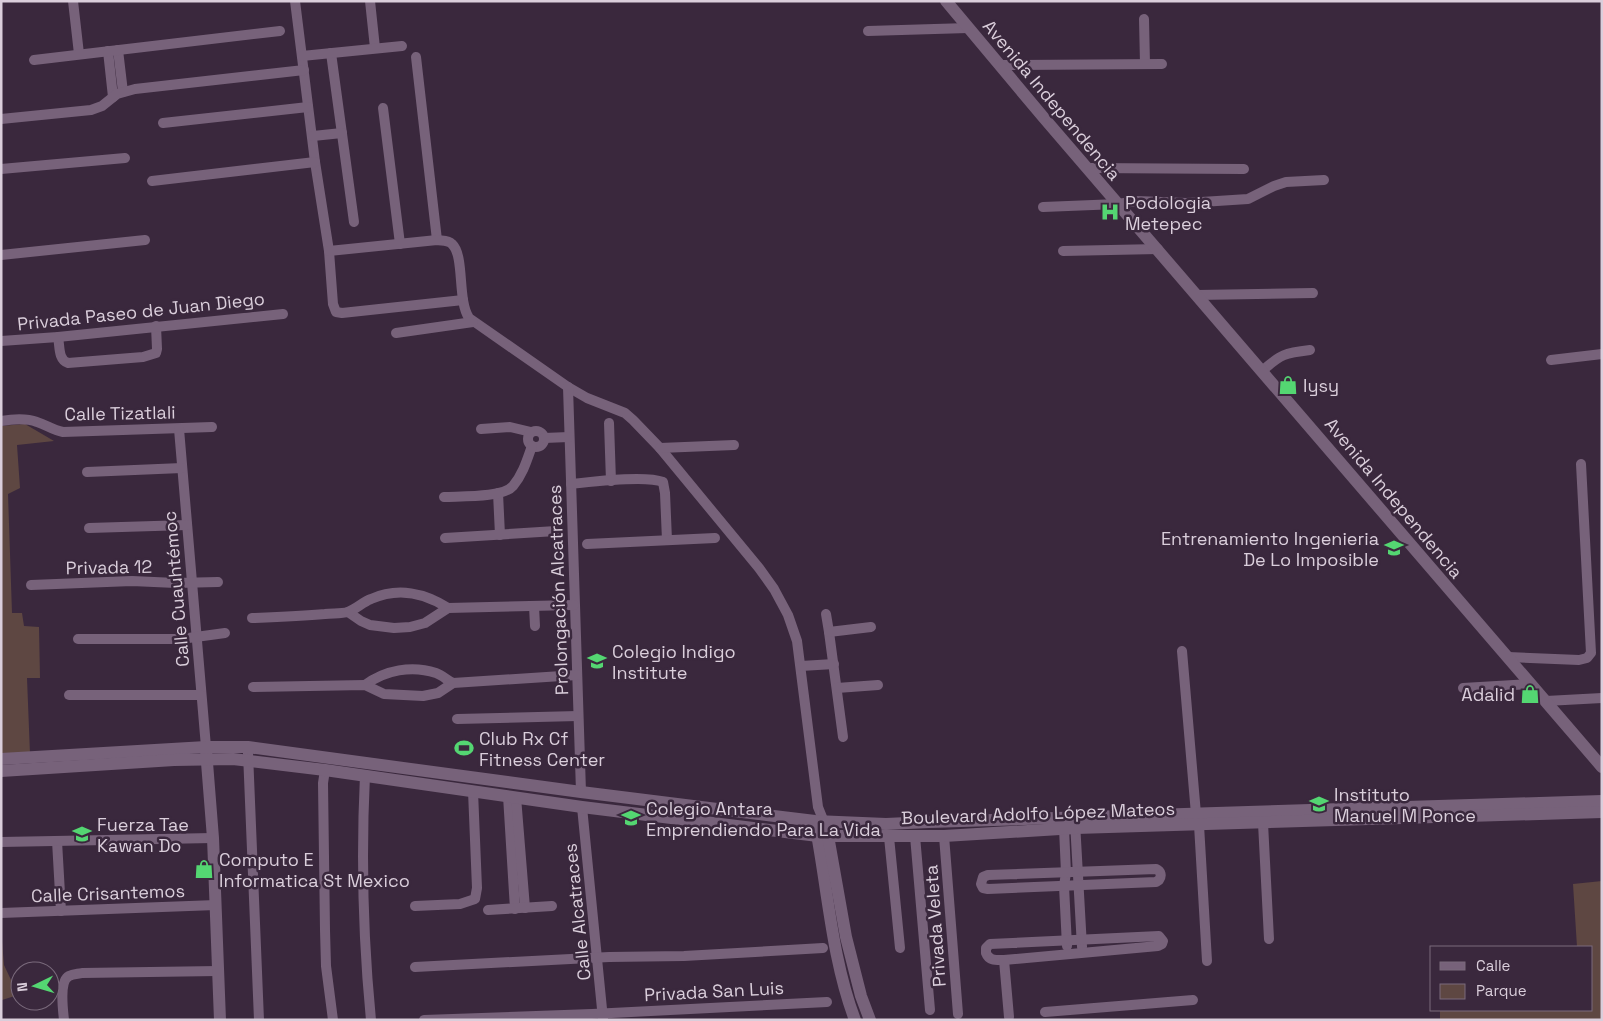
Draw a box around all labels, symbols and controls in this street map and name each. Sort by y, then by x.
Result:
street label: Avenida Independencia [978,15,1126,185]
place label: Podologia Metepec [1125,191,1211,235]
hospital icon: Podologia Metepec [1099,201,1121,223]
street label: Privada Paseo de Juan Diego [16,287,266,335]
shop icon: Iysy [1277,374,1299,396]
place label: Iysy [1303,374,1339,397]
street label: Calle Tizatlali [64,401,176,425]
street label: Avenida Independencia [1320,413,1468,583]
street label: Prolongación Alcatraces [543,484,573,696]
street label: Calle Cuauhtémoc [158,510,194,668]
place label: Entrenamiento Ingenieria De Lo Imposible [1161,527,1379,571]
school or university icon: Entrenamiento Ingenieria De Lo Imposible [1383,537,1405,559]
street label: Privada 12 [66,555,152,579]
place label: Colegio Indigo Institute [612,640,736,684]
school or university icon: Colegio Indigo Institute [586,650,608,672]
place label: Adalid [1461,683,1515,706]
shop icon: Adalid [1519,683,1541,705]
place label: Club Rx Cf Fitness Center [479,727,605,771]
sports icon: Club Rx Cf Fitness Center [453,737,475,759]
place label: Instituto Manuel M Ponce [1334,783,1476,827]
school or university icon: Instituto Manuel M Ponce [1308,793,1330,815]
place label: Colegio Antara Emprendiendo Para La Vida [646,797,881,841]
street label: Boulevard Adolfo López Mateos [901,797,1175,829]
school or university icon: Colegio Antara Emprendiendo Para La Vida [620,807,642,829]
place label: Fuerza Tae Kawan Do [97,813,189,857]
school or university icon: Fuerza Tae Kawan Do [71,823,93,845]
street label: Calle Alcatraces [558,842,596,982]
place label: Computo E Informatica St Mexico [219,848,410,892]
shop icon: Computo E Informatica St Mexico [193,858,215,880]
street label: Privada Veleta [919,864,951,988]
street label: Calle Crisantemos [31,879,185,907]
legend [1430,946,1593,1011]
text: Calle [1476,956,1511,975]
north arrow [10,961,60,1011]
street label: Privada San Luis [644,976,784,1006]
text: Parque [1476,981,1527,1000]
text: N [13,982,31,993]

